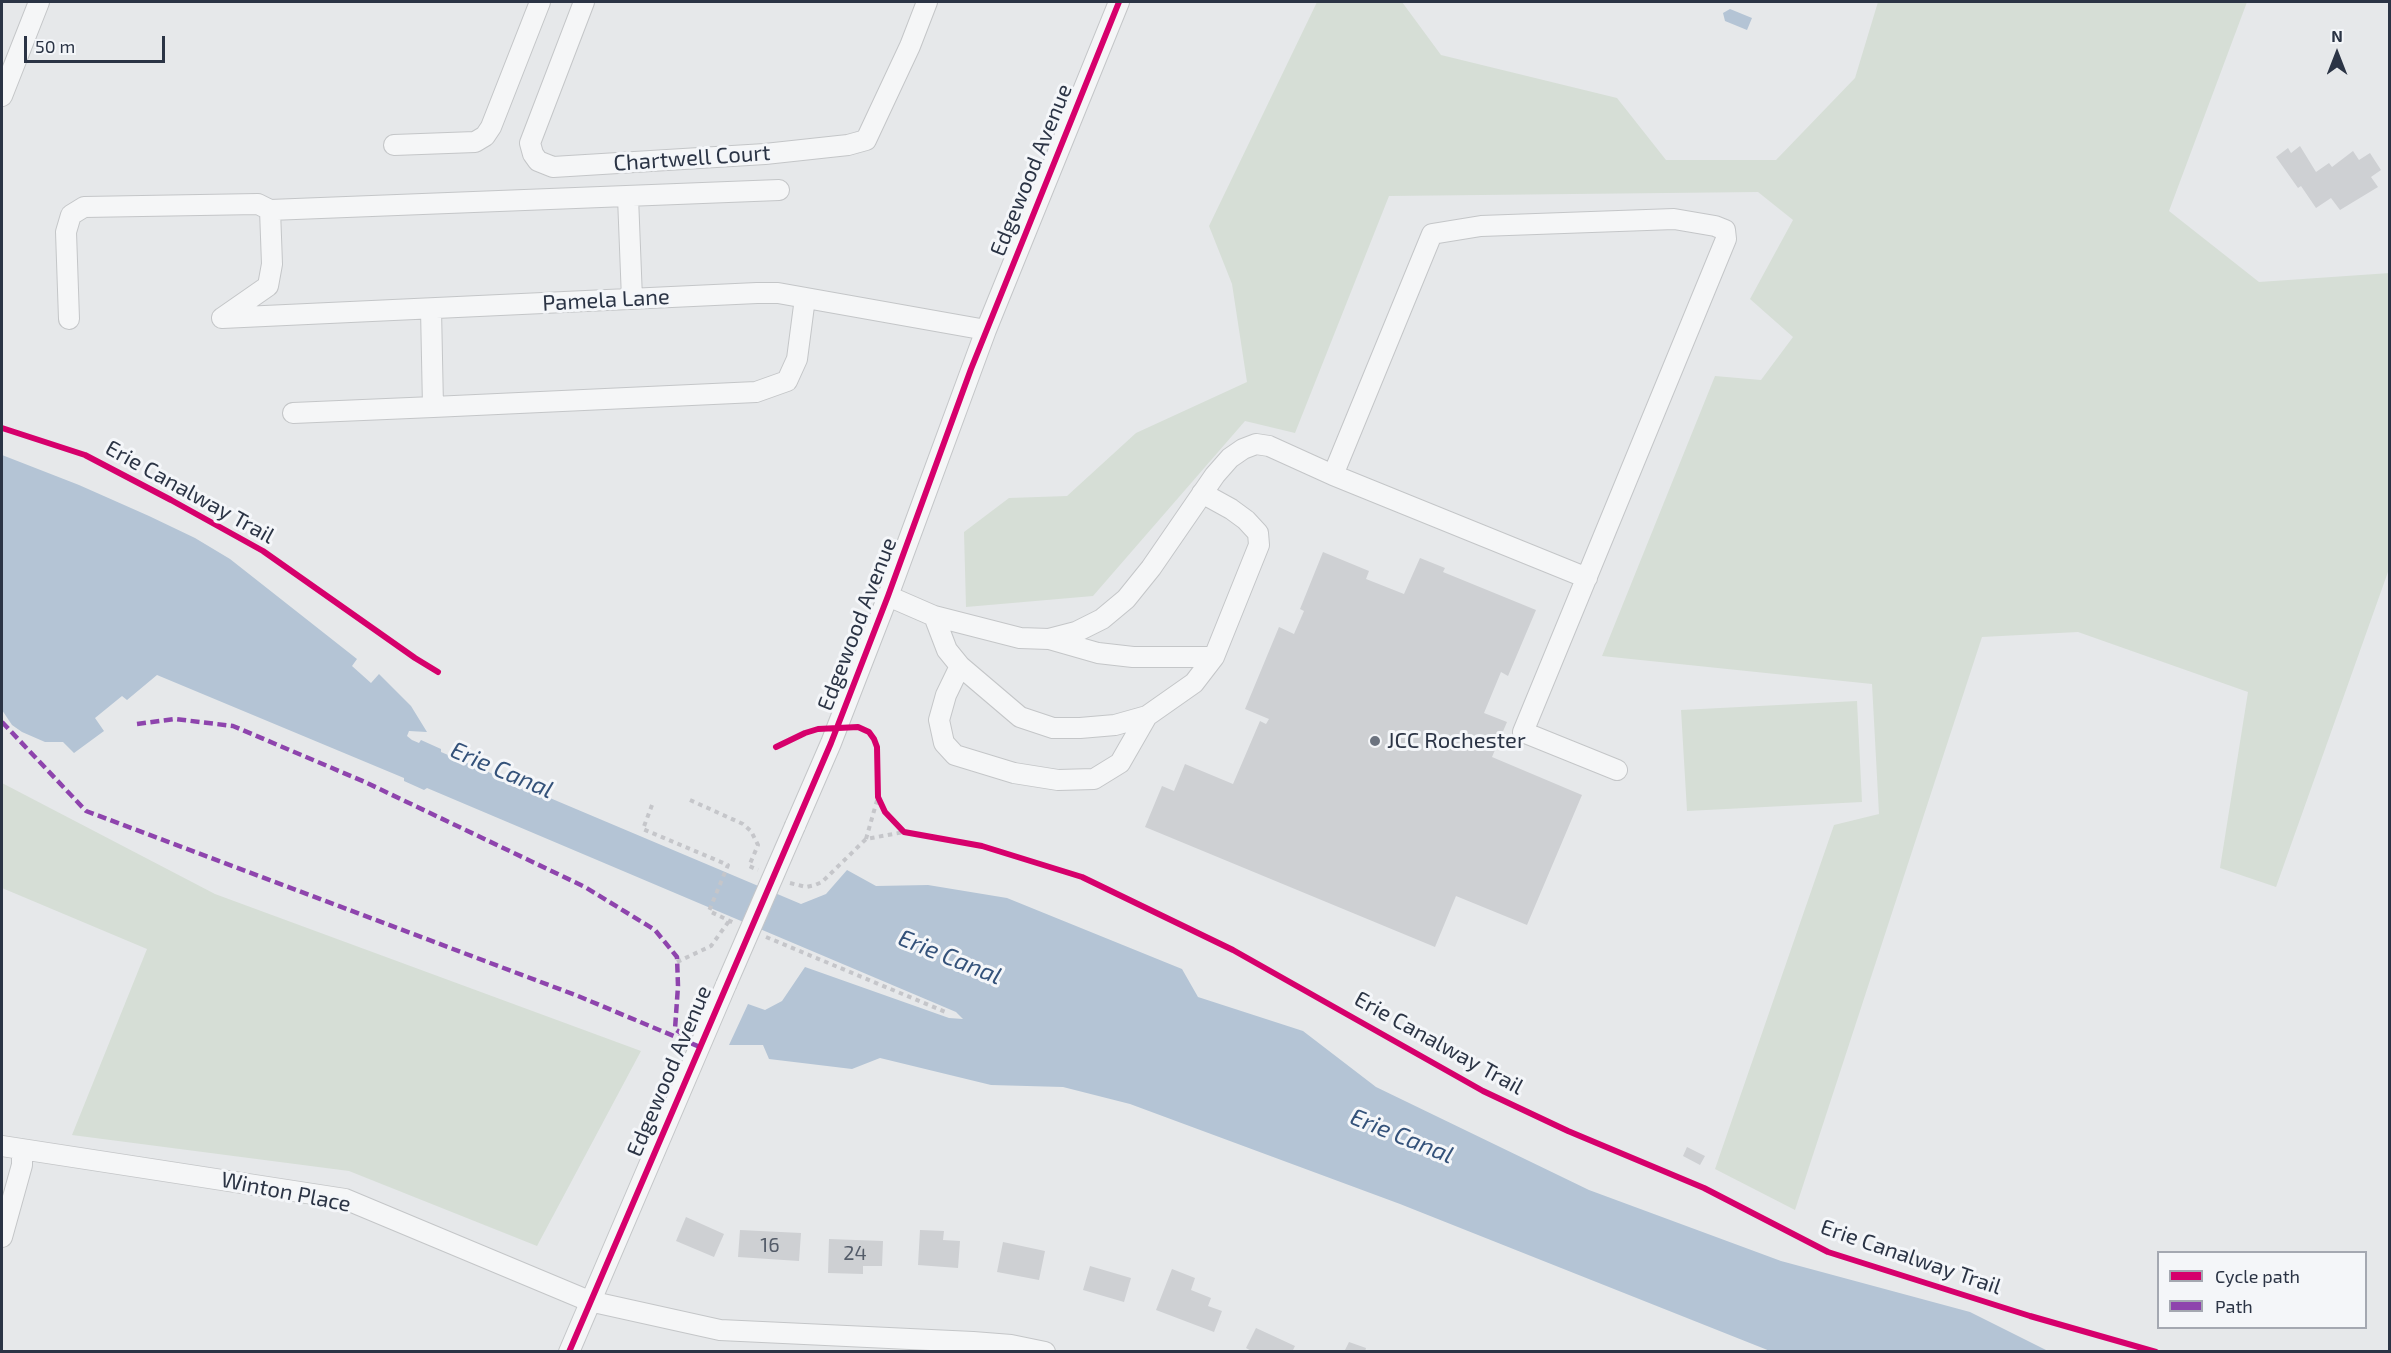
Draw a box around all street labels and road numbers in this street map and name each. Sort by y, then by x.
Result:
street label: Edgewood Avenue [984,80,1078,260]
street label: Chartwell Court [613,139,771,177]
street label: Pamela Lane [542,283,670,317]
street label: Erie Canalway Trail [101,435,279,549]
street label: Edgewood Avenue [812,534,902,714]
street label: Edgewood Avenue [621,982,717,1160]
street label: Erie Canalway Trail [1350,986,1528,1100]
street label: Winton Place [219,1166,353,1218]
street label: Erie Canalway Trail [1817,1214,2005,1300]

